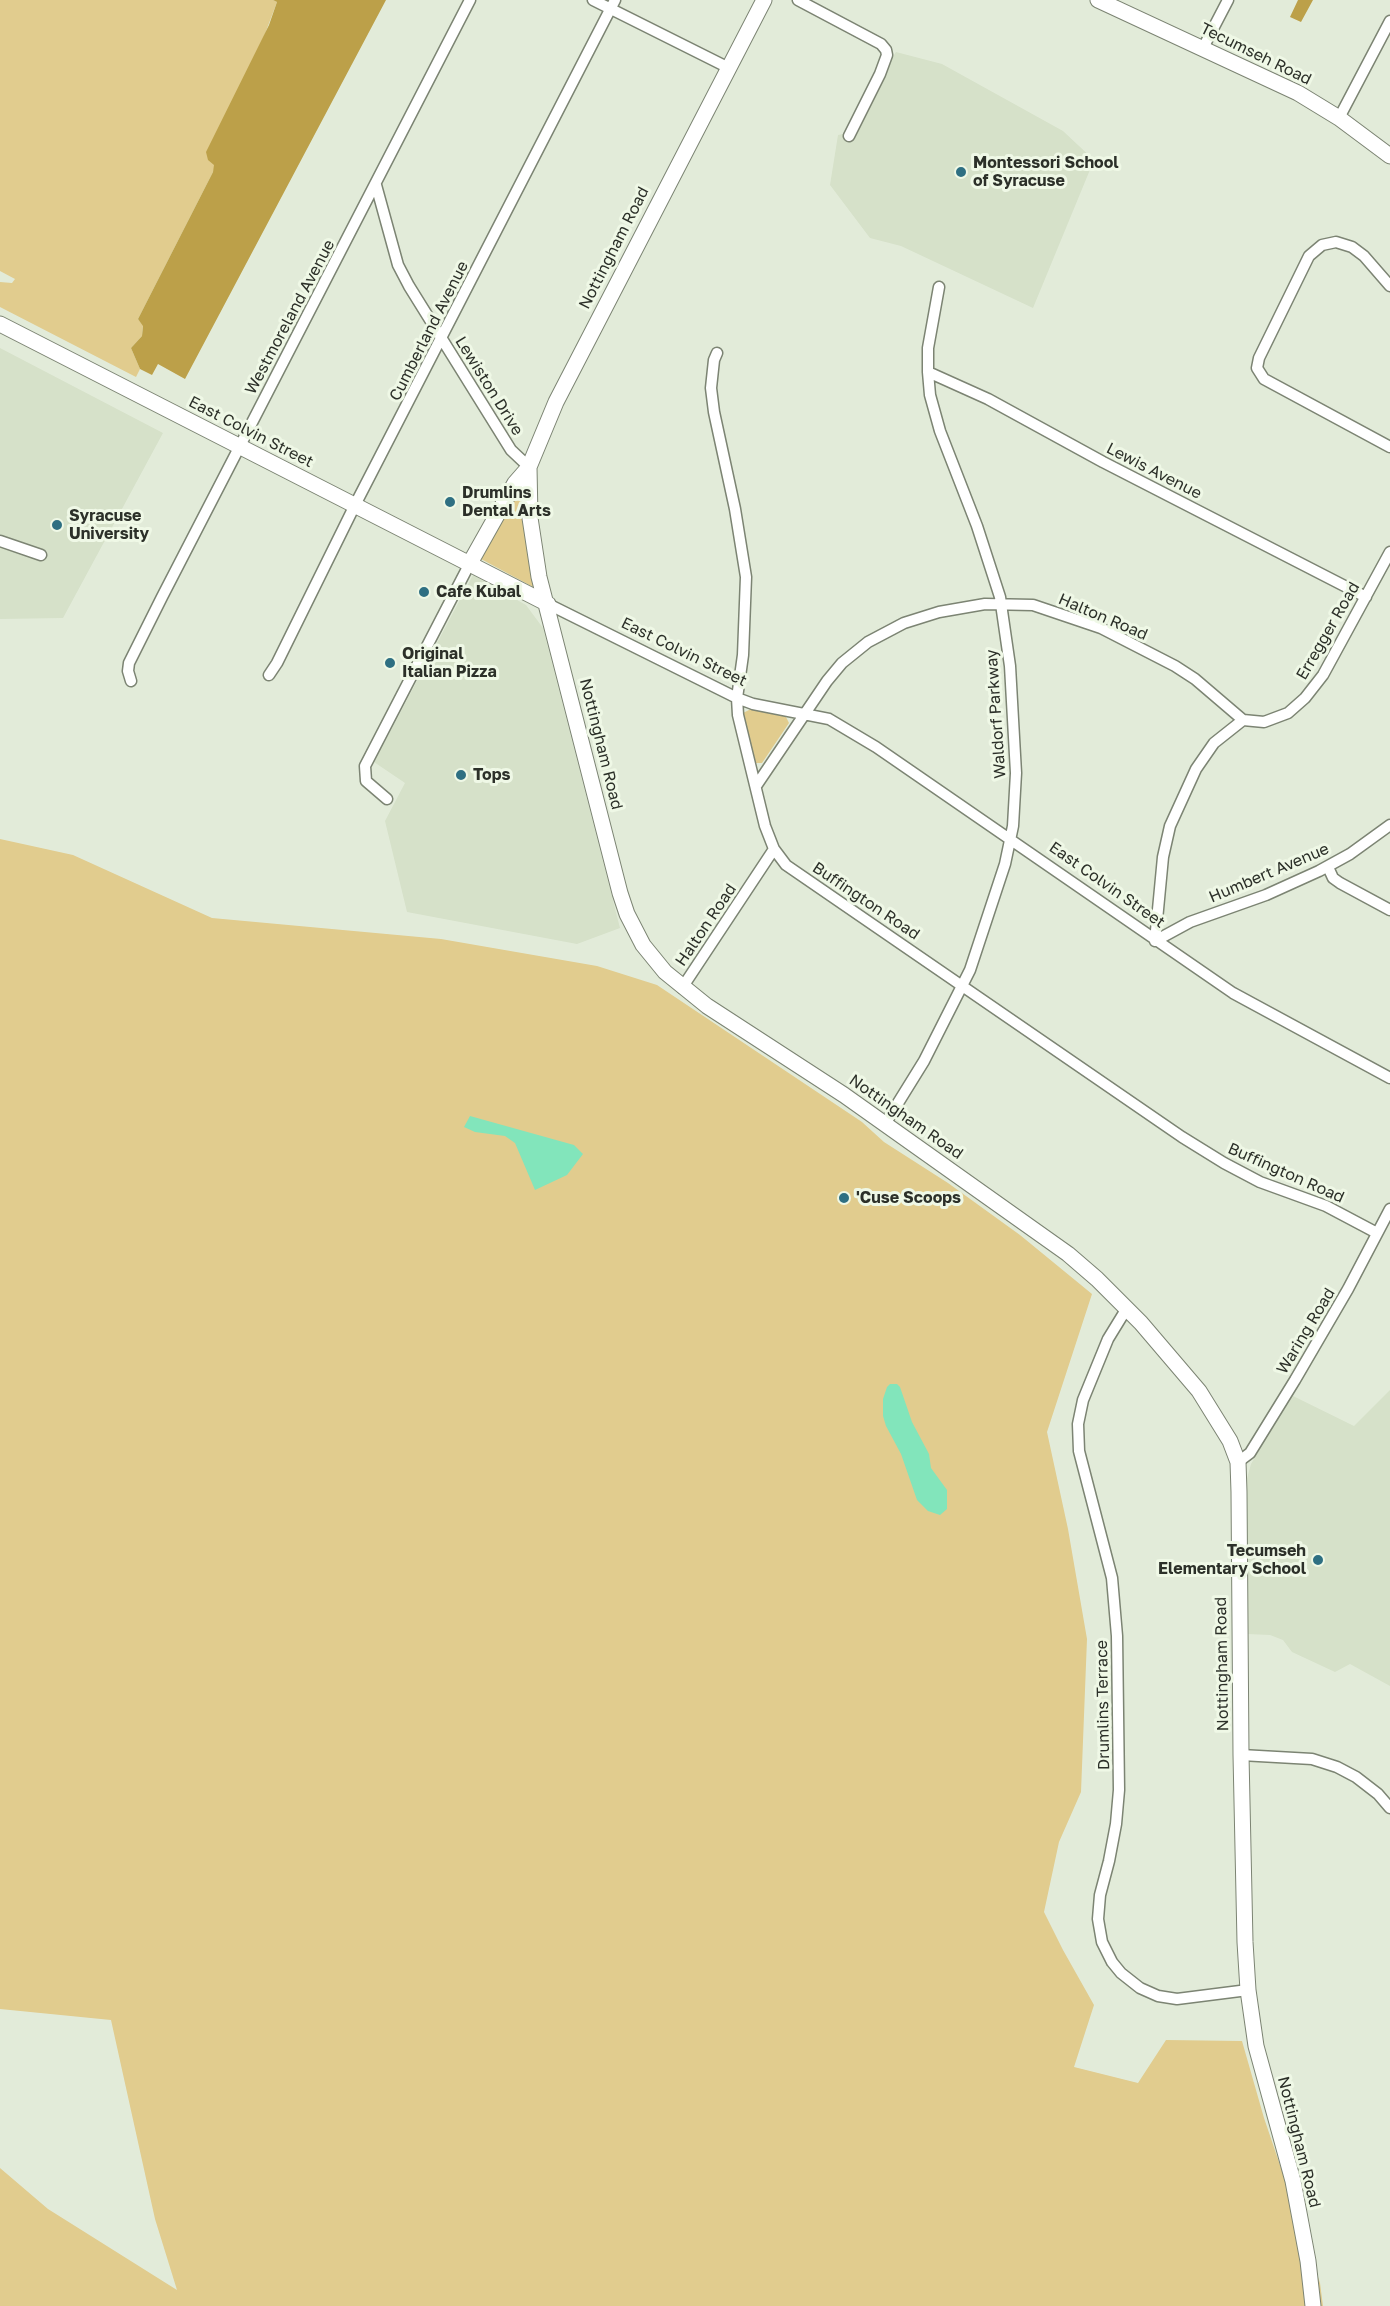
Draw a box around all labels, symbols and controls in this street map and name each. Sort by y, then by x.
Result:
street label: Tecumseh Road [1197,19,1315,89]
place label: Montessori School of Syracuse [973,153,1119,191]
marker: Montessori School of Syracuse [954,165,968,179]
street label: Nottingham Road [575,184,653,312]
street label: Westmoreland Avenue [241,236,339,398]
street label: Cumberland Avenue [385,258,473,404]
street label: Lewiston Drive [451,333,527,439]
street label: East Colvin Street [185,392,317,472]
street label: Lewis Avenue [1103,439,1205,503]
place label: Drumlins Dental Arts [462,483,551,521]
marker: Drumlins Dental Arts [443,495,457,509]
place label: Syracuse University [69,506,149,544]
marker: Syracuse University [50,518,64,532]
street label: Erregger Road [1292,579,1364,683]
place label: Cafe Kubal [436,582,521,602]
marker: Cafe Kubal [417,585,431,599]
street label: Halton Road [1056,590,1150,644]
street label: East Colvin Street [618,613,750,691]
place label: Original Italian Pizza [402,644,497,682]
street label: Waldorf Parkway [982,649,1010,779]
marker: Original Italian Pizza [383,656,397,670]
street label: Nottingham Road [575,676,627,812]
place label: Tops [473,765,511,785]
marker: Tops [454,768,468,782]
street label: East Colvin Street [1045,838,1169,932]
street label: Humbert Avenue [1206,839,1332,907]
street label: Buffington Road [809,858,923,944]
street label: Halton Road [671,880,741,970]
street label: Nottingham Road [845,1071,967,1163]
street label: Buffington Road [1225,1139,1347,1207]
place label: 'Cuse Scoops [856,1188,961,1208]
marker: 'Cuse Scoops [837,1191,851,1205]
street label: Waring Road [1273,1284,1339,1378]
place label: Tecumseh Elementary School [1158,1541,1306,1579]
marker: Tecumseh Elementary School [1311,1553,1325,1567]
street label: Nottingham Road [1211,1597,1233,1731]
street label: Drumlins Terrace [1092,1640,1114,1770]
street label: Nottingham Road [1273,2074,1325,2210]

